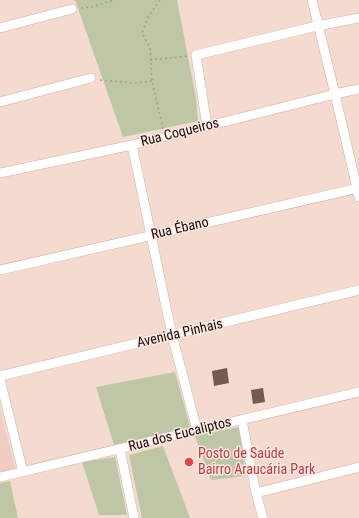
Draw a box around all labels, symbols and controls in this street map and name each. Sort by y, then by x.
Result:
street label: Rua Coqueiros [139,115,221,151]
street label: Rua Ébano [150,214,210,244]
street label: Avenida Pinhais [135,316,225,352]
street label: Rua dos Eucaliptos [127,414,233,456]
place label: Posto de Saúde Bairro Araucária Park [198,446,315,478]
marker: Posto de Saúde Bairro Araucária Park [183,456,195,468]

